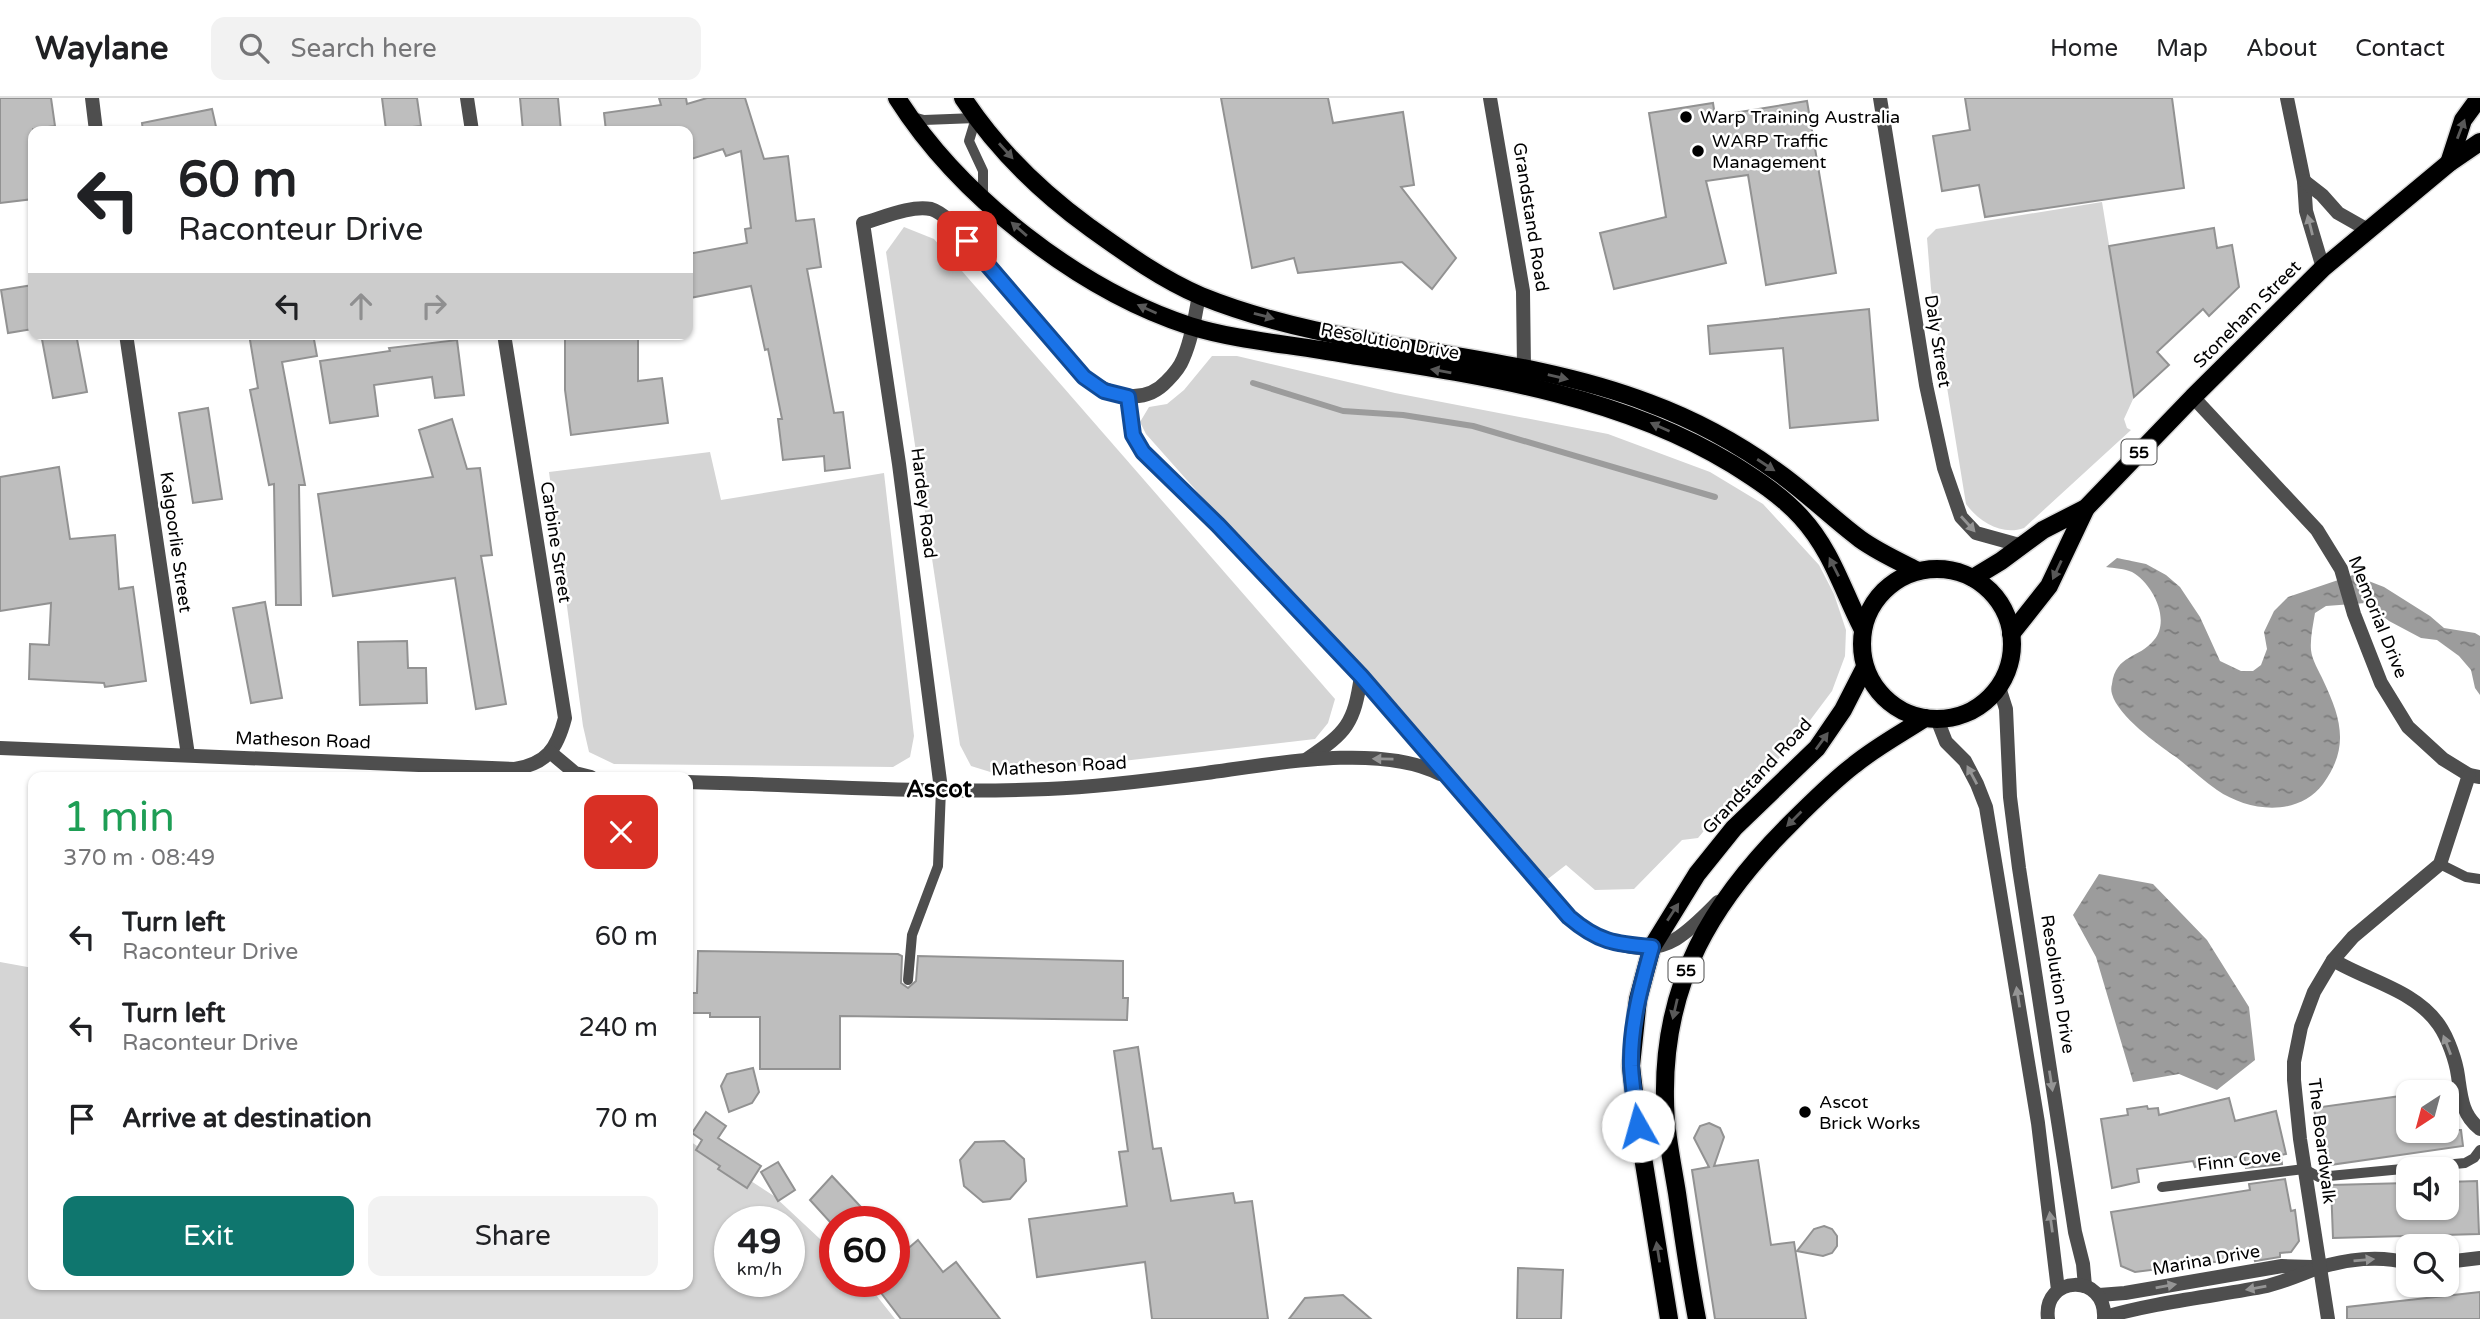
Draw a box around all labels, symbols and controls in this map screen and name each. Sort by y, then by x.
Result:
search box [211,17,701,80]
text: Waylane [35,29,169,68]
icon: search [235,29,273,67]
text: Search here [291,33,437,64]
text: Home [2050,34,2118,63]
text: Map [2156,34,2208,63]
text: About [2246,34,2317,63]
text: Contact [2355,34,2445,63]
place label: Warp Training Australia [1700,106,1900,128]
marker: Warp Training Australia [1678,109,1694,125]
one-way arrow [2456,119,2467,140]
place label: WARP Traffic Management [1712,130,1828,173]
street label: Grandstand Road [1508,141,1554,293]
one-way arrow [997,142,1013,159]
marker: WARP Traffic Management [1690,143,1706,159]
text: 60 m [178,151,297,210]
icon: left [63,154,154,245]
text: Raconteur Drive [178,211,423,249]
pin [937,211,997,271]
one-way arrow [2304,214,2315,236]
icon: arrive [948,222,986,260]
one-way arrow [1010,222,1027,237]
street label: Stoneham Street [2189,255,2306,372]
icon: left [269,287,307,325]
icon: ahead [342,287,380,325]
icon: right [415,287,453,325]
street label: Daly Street [1920,293,1956,389]
one-way arrow [1137,303,1157,315]
one-way arrow [1253,311,1275,322]
street label: Resolution Drive [1319,318,1461,364]
one-way arrow [1430,365,1452,376]
one-way arrow [1548,371,1570,382]
one-way arrow [1650,421,1670,433]
road number: 55 [2122,440,2156,464]
street label: Hardey Road [906,446,942,560]
one-way arrow [1757,458,1776,471]
street label: Kalgoorlie Street [155,470,197,614]
street label: Carbine Street [536,480,576,604]
one-way arrow [1960,515,1976,533]
street label: Memorial Drive [2343,553,2413,681]
one-way arrow [1828,556,1840,576]
one-way arrow [2051,560,2063,580]
street label: Grandstand Road [1698,713,1816,839]
street label: Matheson Road [235,727,371,753]
one-way arrow [1815,732,1829,750]
street label: Matheson Road [991,751,1127,781]
one-way arrow [1372,753,1394,765]
one-way arrow [1967,765,1978,785]
district label: Ascot [906,775,973,804]
text: 1 min [63,792,175,843]
button: close [584,795,658,869]
one-way arrow [1786,811,1803,828]
text: 370 m · 08:49 [63,844,215,872]
one-way arrow [1667,902,1680,921]
text: Turn left [122,907,225,938]
street label: Resolution Drive [2036,913,2080,1055]
icon: left [63,918,101,956]
text: 60 m [595,921,658,952]
text: Raconteur Drive [122,938,298,966]
road number: 55 [1668,958,1704,982]
one-way arrow [2012,986,2023,1008]
text: Turn left [122,998,225,1029]
one-way arrow [1670,998,1681,1020]
icon: left [63,1009,101,1047]
text: 240 m [578,1012,658,1043]
text: Raconteur Drive [122,1029,298,1057]
one-way arrow [2442,1035,2453,1056]
one-way arrow [2046,1070,2057,1092]
street label: The Boardwalk [2303,1077,2341,1205]
north arrow [2396,1080,2459,1143]
map controls [2396,1080,2459,1297]
position arrow [1601,1089,1675,1163]
place label: Ascot Brick Works [1819,1091,1920,1134]
icon: arrive [63,1100,101,1138]
text: Arrive at destination [122,1103,372,1134]
text: 70 m [595,1103,658,1134]
marker: Ascot Brick Works [1797,1104,1813,1120]
street label: Finn Cove [2196,1144,2282,1176]
button: sound [2396,1157,2459,1220]
button: Exit [63,1196,354,1276]
button: Share [368,1196,658,1276]
speed limit sign: 60 [819,1206,910,1297]
one-way arrow [2045,1211,2056,1233]
text: 49 [738,1221,781,1263]
button: search [2396,1234,2459,1297]
street label: Marina Drive [2150,1240,2262,1280]
one-way arrow [1653,1241,1664,1263]
one-way arrow [2353,1254,2375,1265]
text: km/h [737,1258,782,1280]
one-way arrow [2155,1280,2177,1291]
one-way arrow [2245,1283,2267,1294]

